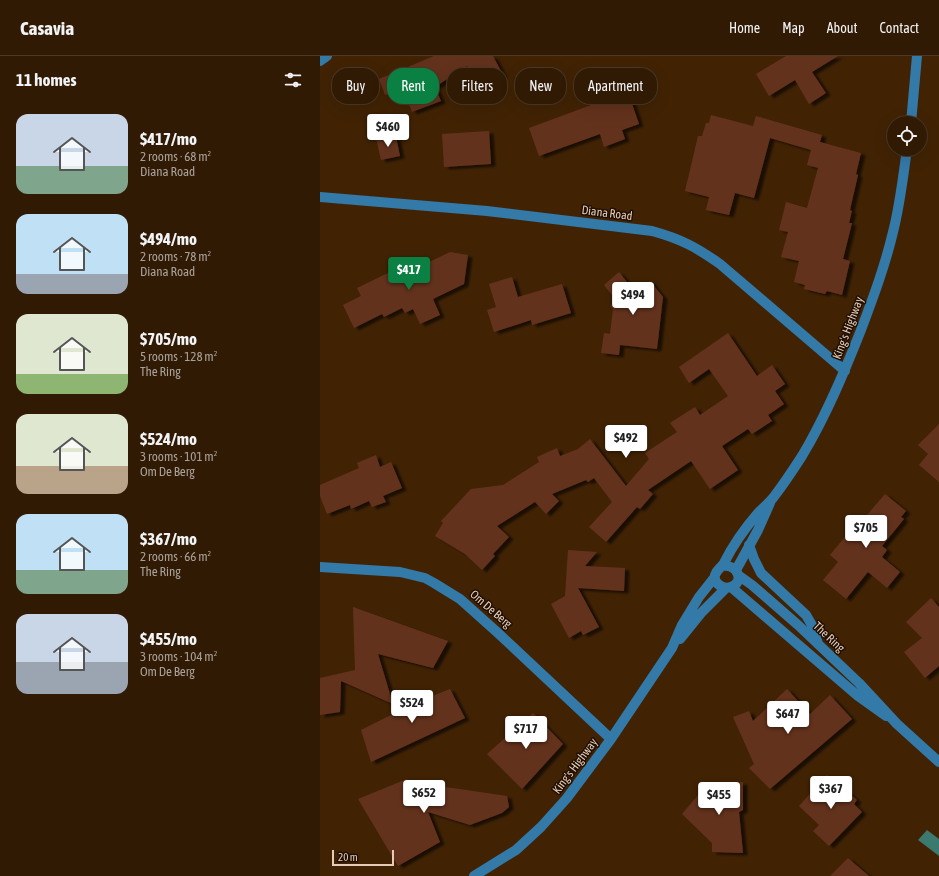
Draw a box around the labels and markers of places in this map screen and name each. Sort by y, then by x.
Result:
pin: $460 [364,114,412,148]
pin: $417 [385,257,433,291]
pin: $494 [609,282,657,316]
pin: $492 [602,425,650,459]
pin: $705 [842,515,890,549]
pin: $524 [388,690,436,724]
pin: $647 [764,701,812,735]
pin: $717 [502,716,550,750]
pin: $367 [807,776,855,810]
pin: $652 [400,780,448,814]
pin: $455 [695,782,743,816]

